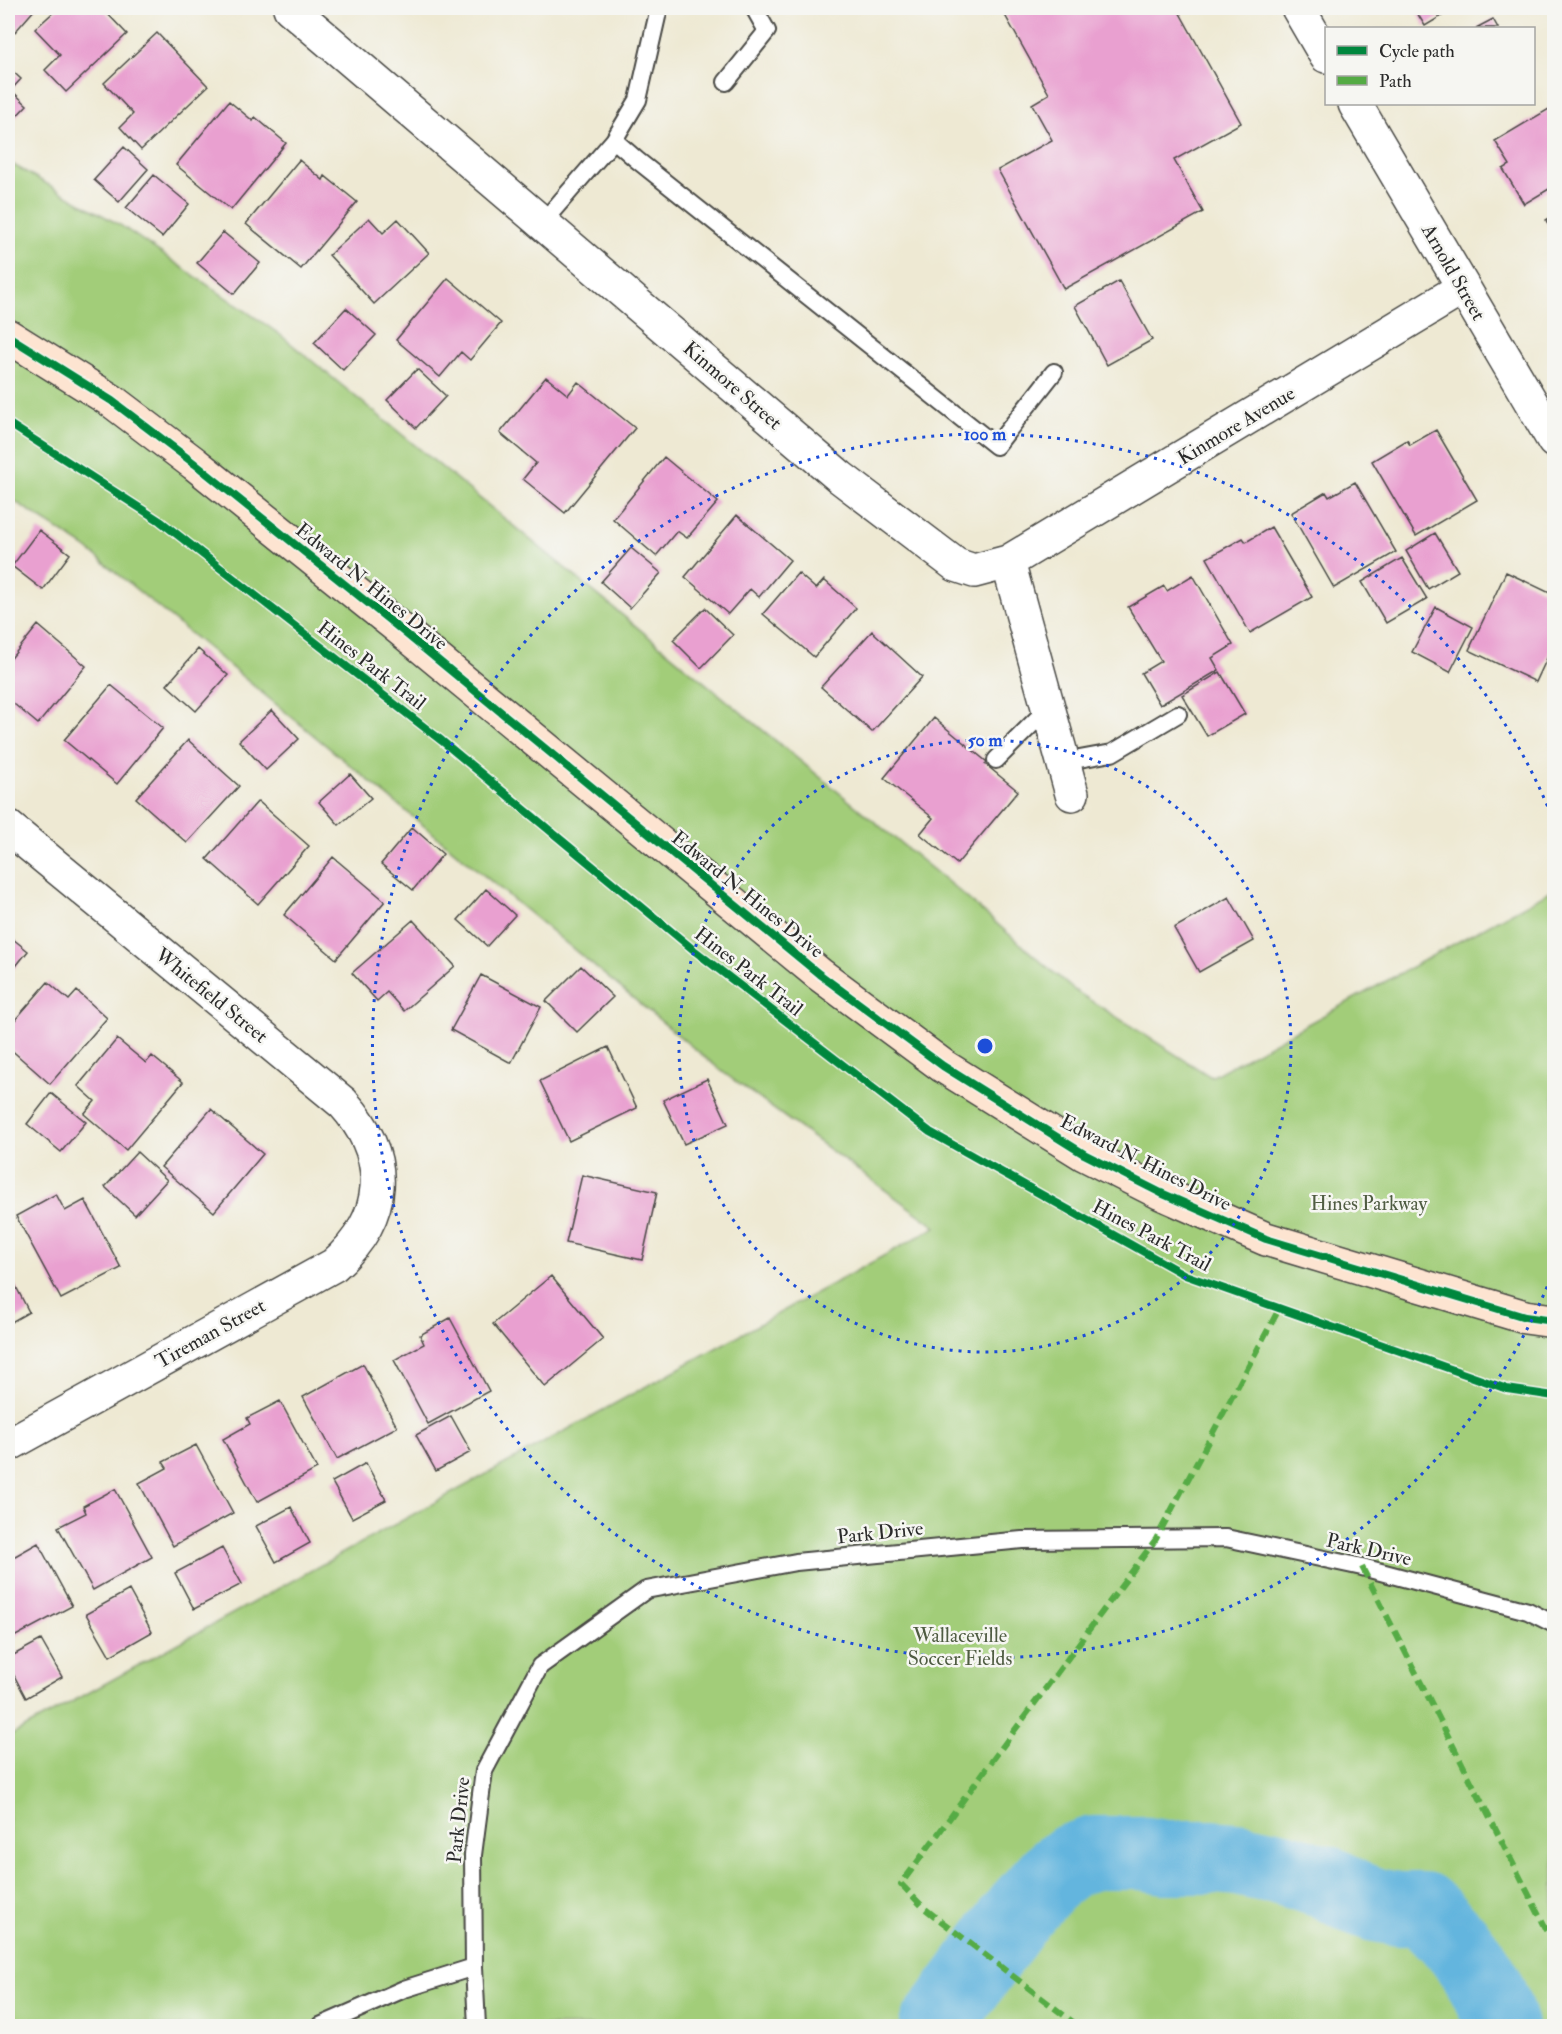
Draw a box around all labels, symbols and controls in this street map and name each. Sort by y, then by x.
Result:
legend [1325,27,1535,105]
text: Cycle path [1379,40,1455,63]
text: Path [1379,70,1412,93]
street label: Arnold Street [1415,219,1491,325]
street label: Kinmore Street [678,336,788,435]
street label: Kinmore Avenue [1173,381,1300,470]
text: 100 m [964,423,1007,446]
street label: Edward N. Hines Drive [290,517,453,655]
street label: Hines Park Trail [312,615,431,716]
text: 50 m [968,729,1003,752]
street label: Edward N. Hines Drive [666,825,829,963]
street label: Hines Park Trail [689,921,808,1022]
street label: Whitefield Street [150,942,273,1049]
centre of rings [975,1036,995,1056]
street label: Edward N. Hines Drive [1056,1108,1236,1216]
park label: Hines Parkway [1311,1191,1429,1216]
street label: Hines Park Trail [1088,1194,1215,1277]
street label: Tireman Street [151,1293,270,1374]
street label: Park Drive [836,1516,924,1549]
street label: Park Drive [1324,1528,1414,1571]
park label: Wallaceville Soccer Fields [908,1623,1012,1671]
street label: Park Drive [442,1776,475,1864]

